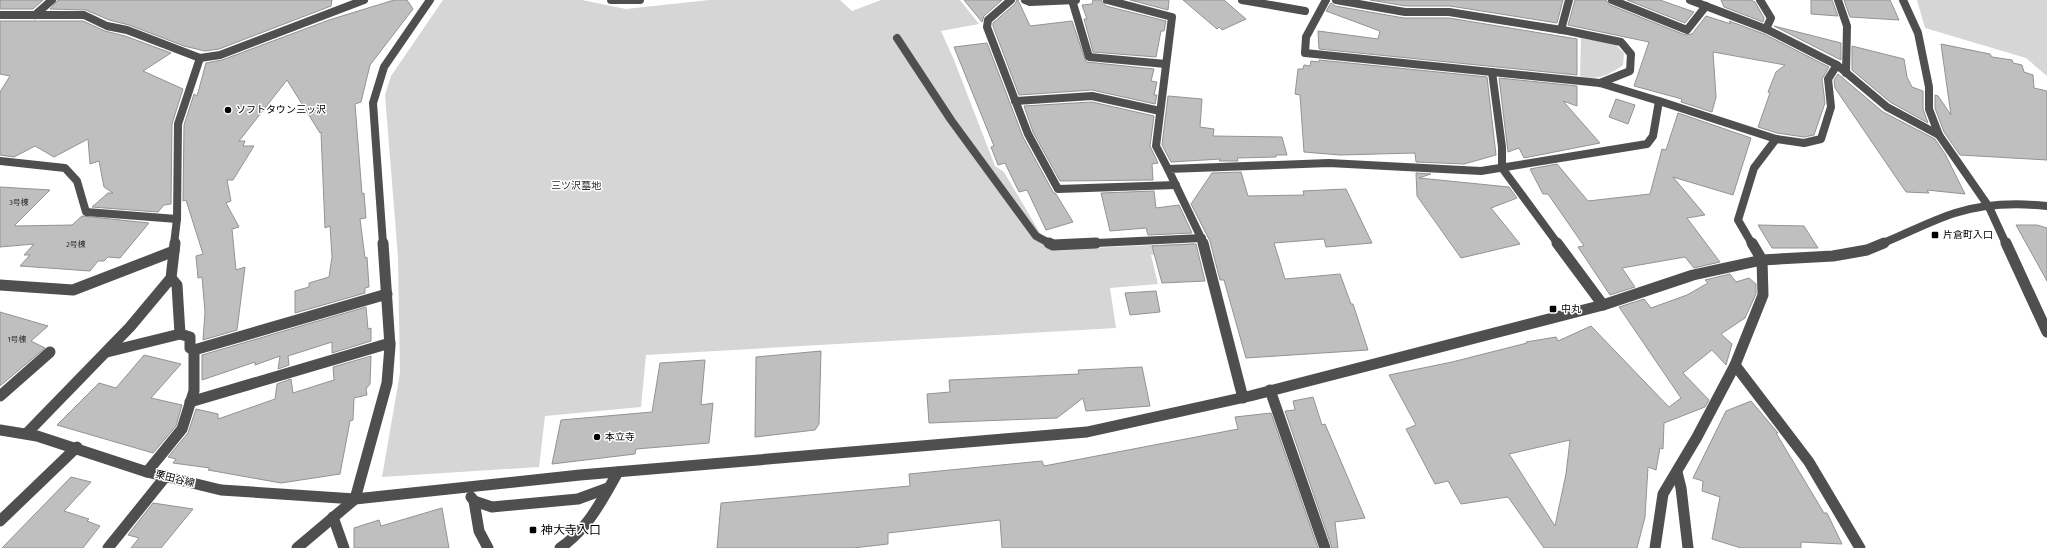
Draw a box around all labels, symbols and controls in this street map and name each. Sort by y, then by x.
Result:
place label: ソフトタウン三ッ沢 [236,104,326,116]
marker: ソフトタウン三ッ沢 [223,105,233,115]
park label: 三ツ沢墓地 [551,180,602,192]
house number: 3号棟 [9,198,29,207]
place label: 片倉町入口 [1943,229,1993,241]
marker: 片倉町入口 [1930,230,1940,240]
house number: 2号棟 [66,240,86,249]
place label: 中丸 [1561,303,1581,315]
marker: 中丸 [1548,304,1558,314]
house number: 1号棟 [7,335,27,344]
place label: 本立寺 [605,431,635,443]
marker: 本立寺 [592,432,602,442]
street label: 栗田谷線 [154,468,196,490]
place label: 神大寺入口 [541,523,601,537]
marker: 神大寺入口 [528,525,538,535]

